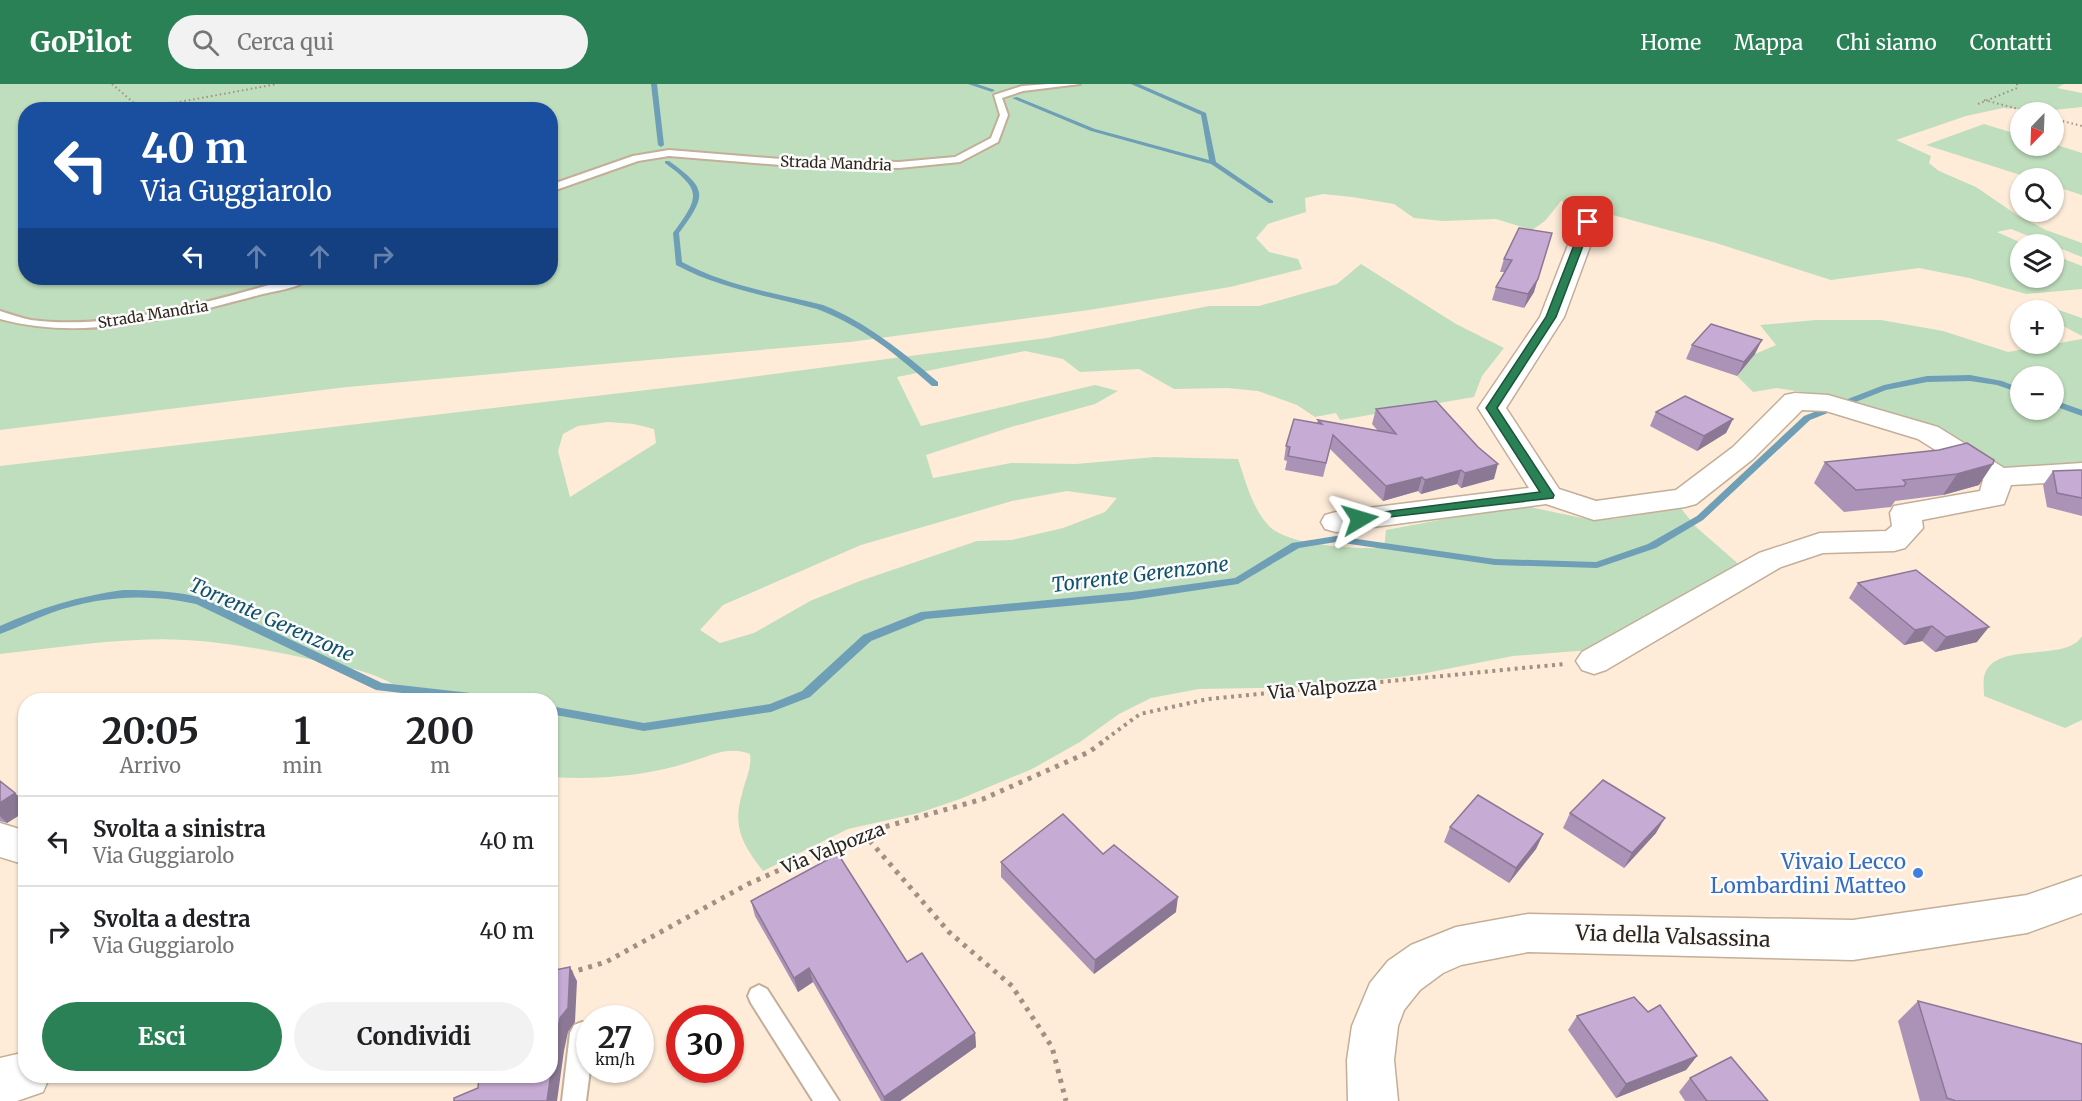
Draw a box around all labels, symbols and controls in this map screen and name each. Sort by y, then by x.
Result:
search box [168,15,588,69]
text: GoPilot [30,24,132,60]
icon: search [189,26,222,59]
text: Cerca qui [237,28,334,56]
text: Home [1641,29,1701,56]
text: Mappa [1734,29,1803,56]
text: Chi siamo [1836,29,1937,56]
text: Contatti [1970,29,2052,56]
north arrow [2010,102,2064,156]
map controls [2010,102,2064,420]
text: 40 m [141,122,247,174]
icon: left [42,126,120,204]
street label: Strada Mandria [780,152,892,174]
button: search [2010,168,2064,222]
text: Via Guggiarolo [141,174,332,208]
pin [1562,196,1613,247]
icon: arrive [1571,205,1604,238]
button: layers [2010,234,2064,288]
icon: left [177,240,210,273]
icon: ahead [240,240,273,273]
icon: ahead [303,240,336,273]
icon: right [366,240,399,273]
street label: Strada Mandria [96,296,210,332]
button: + [2010,300,2064,354]
button: − [2010,366,2064,420]
position arrow [1328,487,1392,551]
water label: Torrente Gerenzone [1050,551,1230,597]
water label: Torrente Gerenzone [186,571,358,667]
street label: Via Valpozza [1266,672,1378,704]
text: 20:05 [102,709,199,754]
text: 1 [294,709,311,754]
text: 200 [406,709,474,754]
text: Arrivo [120,753,181,778]
text: min [283,753,322,778]
text: m [430,753,450,778]
text: Svolta a sinistra [93,815,266,843]
street label: Via Valpozza [777,817,888,880]
icon: left [42,825,75,858]
text: 40 m [479,827,534,855]
text: Via Guggiarolo [93,843,234,868]
place label: Vivaio Lecco Lombardini Matteo [1710,848,1906,899]
marker: Vivaio Lecco Lombardini Matteo [1911,866,1925,880]
text: Svolta a destra [93,905,250,933]
icon: right [42,915,75,948]
text: 40 m [479,917,534,945]
street label: Via della Valsassina [1574,919,1771,953]
text: Via Guggiarolo [93,933,234,958]
button: Esci [42,1002,282,1071]
button: Condividi [294,1002,534,1071]
speed limit sign: 30 [666,1005,744,1083]
text: 27 [598,1018,632,1056]
text: km/h [595,1050,635,1069]

